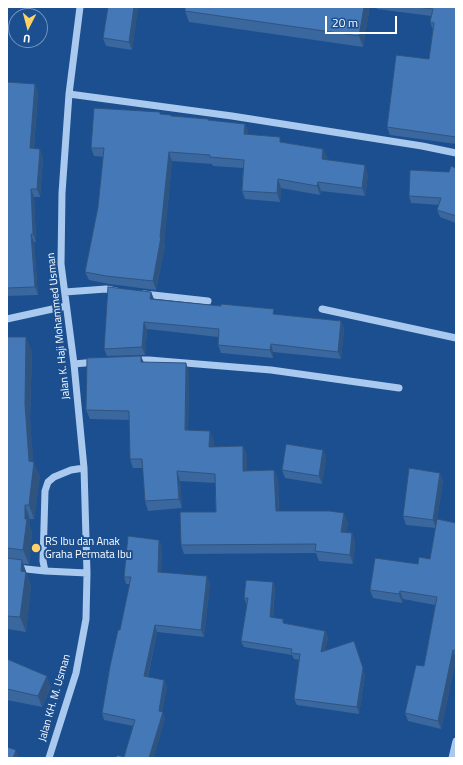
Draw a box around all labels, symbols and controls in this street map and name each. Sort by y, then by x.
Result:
north arrow [8,8,48,48]
scale bar [327,8,399,34]
text: 20 m [332,13,358,32]
text: U [22,31,31,47]
street label: Jalan K. Haji Mohammed Usman [45,252,73,400]
place label: RS Ibu dan Anak Graha Permata Ibu [45,535,132,561]
marker: RS Ibu dan Anak Graha Permata Ibu [30,542,42,554]
street label: Jalan KH. M. Usman [36,653,74,743]

